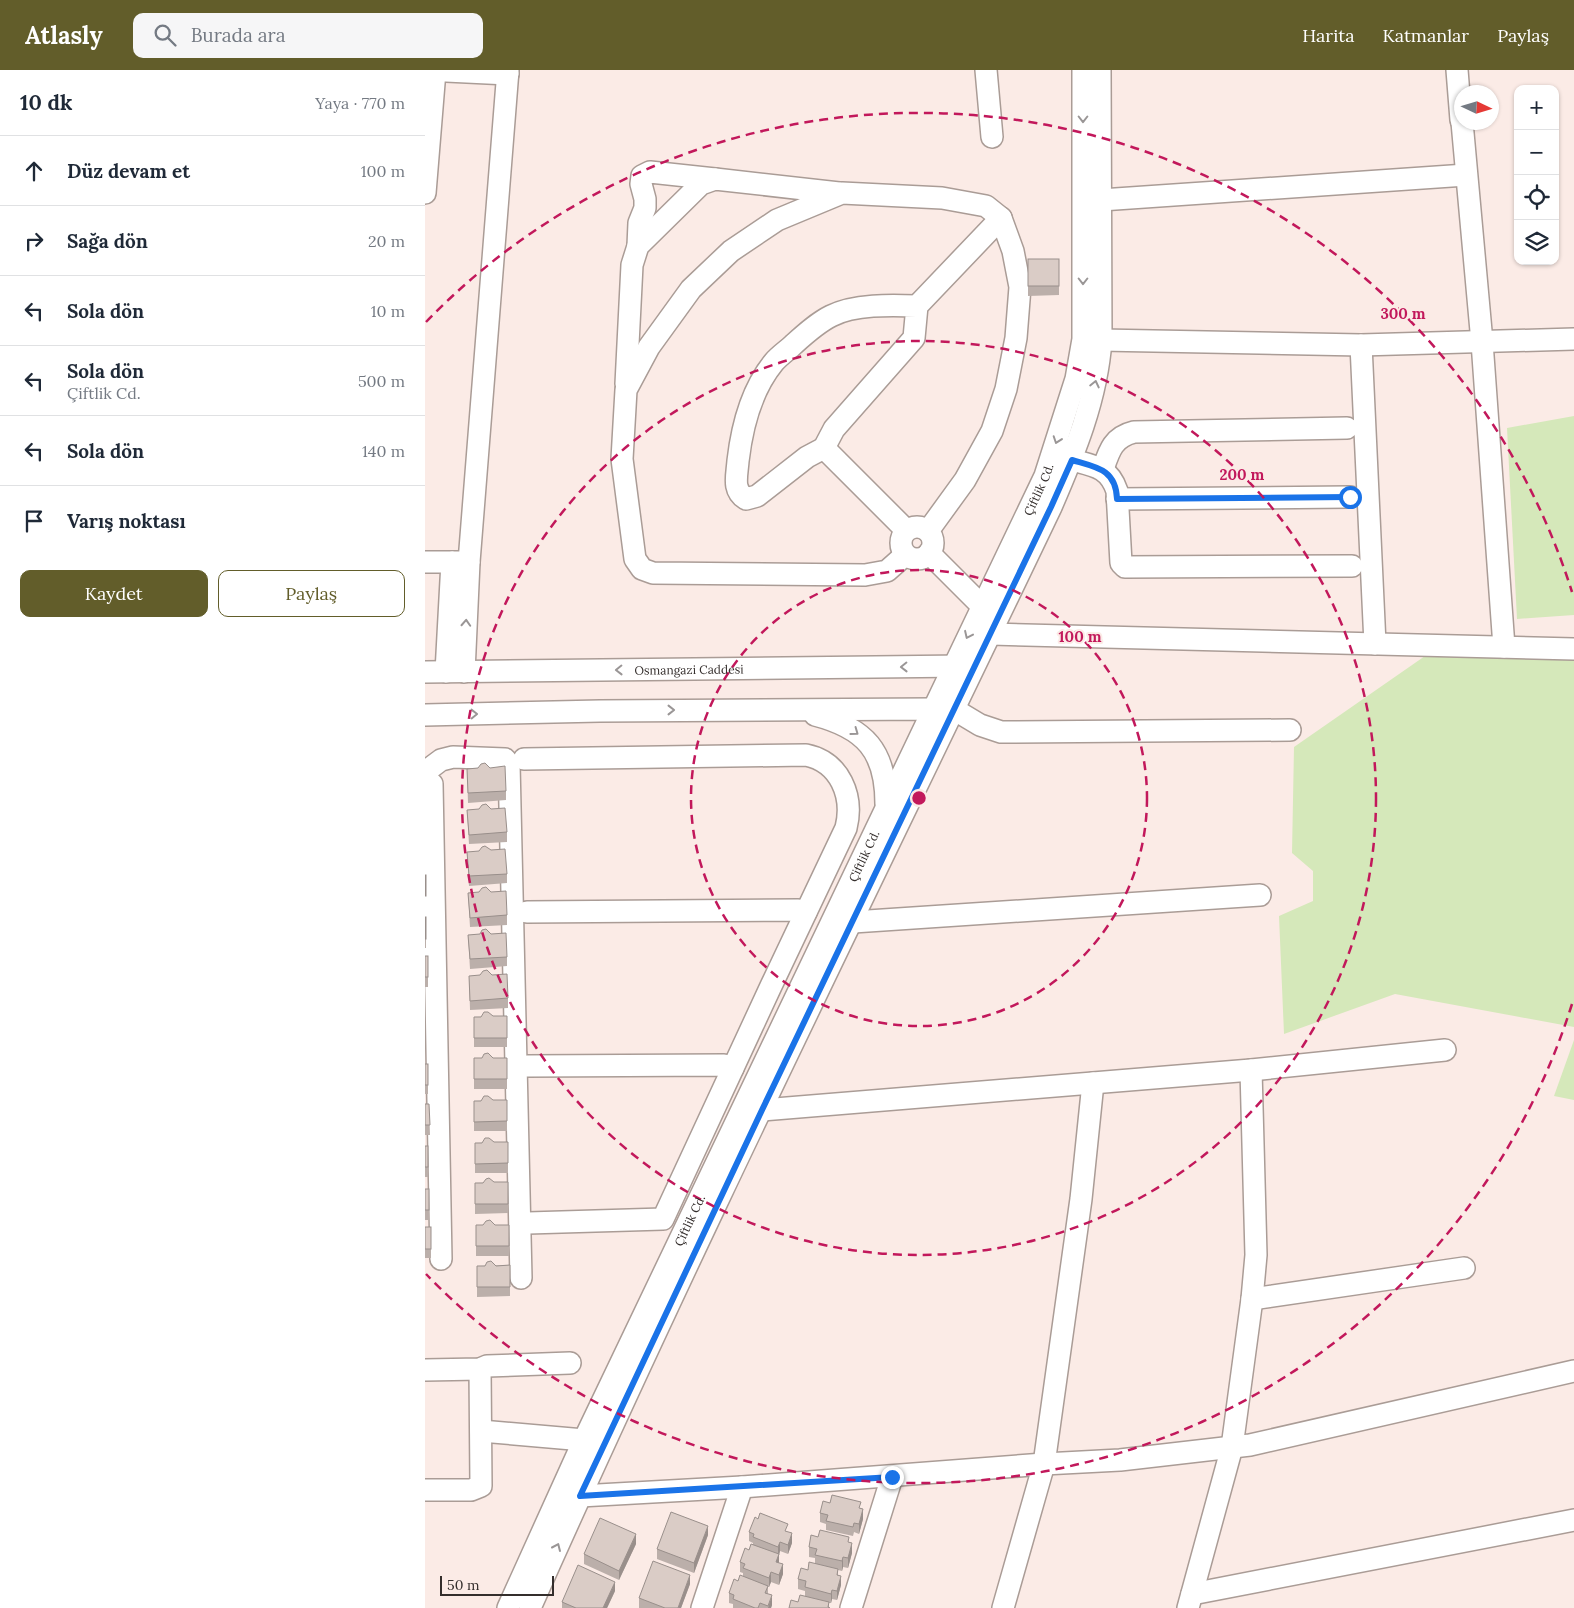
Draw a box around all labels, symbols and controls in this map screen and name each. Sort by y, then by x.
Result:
search box [133,13,483,58]
text: Atlasly [25,20,103,51]
icon: search [151,21,179,49]
text: Burada ara [191,23,285,47]
text: Harita [1302,24,1354,47]
text: Katmanlar [1382,24,1469,47]
text: Paylaş [1497,24,1549,47]
north arrow [1454,85,1499,130]
map controls [1514,85,1559,265]
button: + [1514,85,1559,130]
text: 10 dk [20,89,72,116]
text: Yaya · 770 m [315,93,405,113]
one-way arrow [1078,115,1088,123]
button: − [1514,130,1559,175]
icon: ahead [20,157,48,185]
text: Düz devam et [67,159,190,183]
text: 100 m [361,161,405,181]
button: locate [1514,175,1559,220]
button: layers [1514,220,1559,265]
icon: right [20,227,48,255]
text: Sağa dön [67,229,148,253]
text: 20 m [368,231,405,251]
one-way arrow [1078,278,1088,285]
icon: left [20,297,48,325]
text: Sola dön [67,299,144,323]
text: 10 m [371,301,405,321]
text: 300 m [1380,304,1426,323]
text: Sola dön [67,359,144,383]
icon: left [20,367,48,395]
text: 500 m [358,371,405,391]
one-way arrow [1089,380,1100,388]
text: Çiftlik Cd. [67,383,141,403]
one-way arrow [1053,435,1063,444]
icon: left [20,437,48,465]
text: Sola dön [67,439,144,463]
text: 140 m [362,441,405,461]
street label: Çiftlik Cd. [1020,462,1056,518]
text: 200 m [1220,465,1265,484]
route start [1339,486,1362,509]
icon: arrive [20,507,48,535]
text: Varış noktası [67,509,186,533]
button: Kaydet [20,570,208,617]
button: Paylaş [218,570,405,617]
one-way arrow [461,619,471,626]
text: 100 m [1059,627,1102,646]
one-way arrow [963,630,974,639]
street label: Osmangazi Caddesi [634,661,744,677]
one-way arrow [900,662,908,672]
one-way arrow [615,665,623,675]
one-way arrow [668,705,675,715]
one-way arrow [470,708,478,719]
one-way arrow [849,726,858,735]
centre of rings [910,789,928,807]
street label: Çiftlik Cd. [845,827,882,884]
street label: Çiftlik Cd. [670,1192,708,1248]
route end [881,1466,904,1489]
one-way arrow [551,1543,562,1552]
scale bar [440,1573,554,1596]
text: 50 m [447,1576,480,1594]

